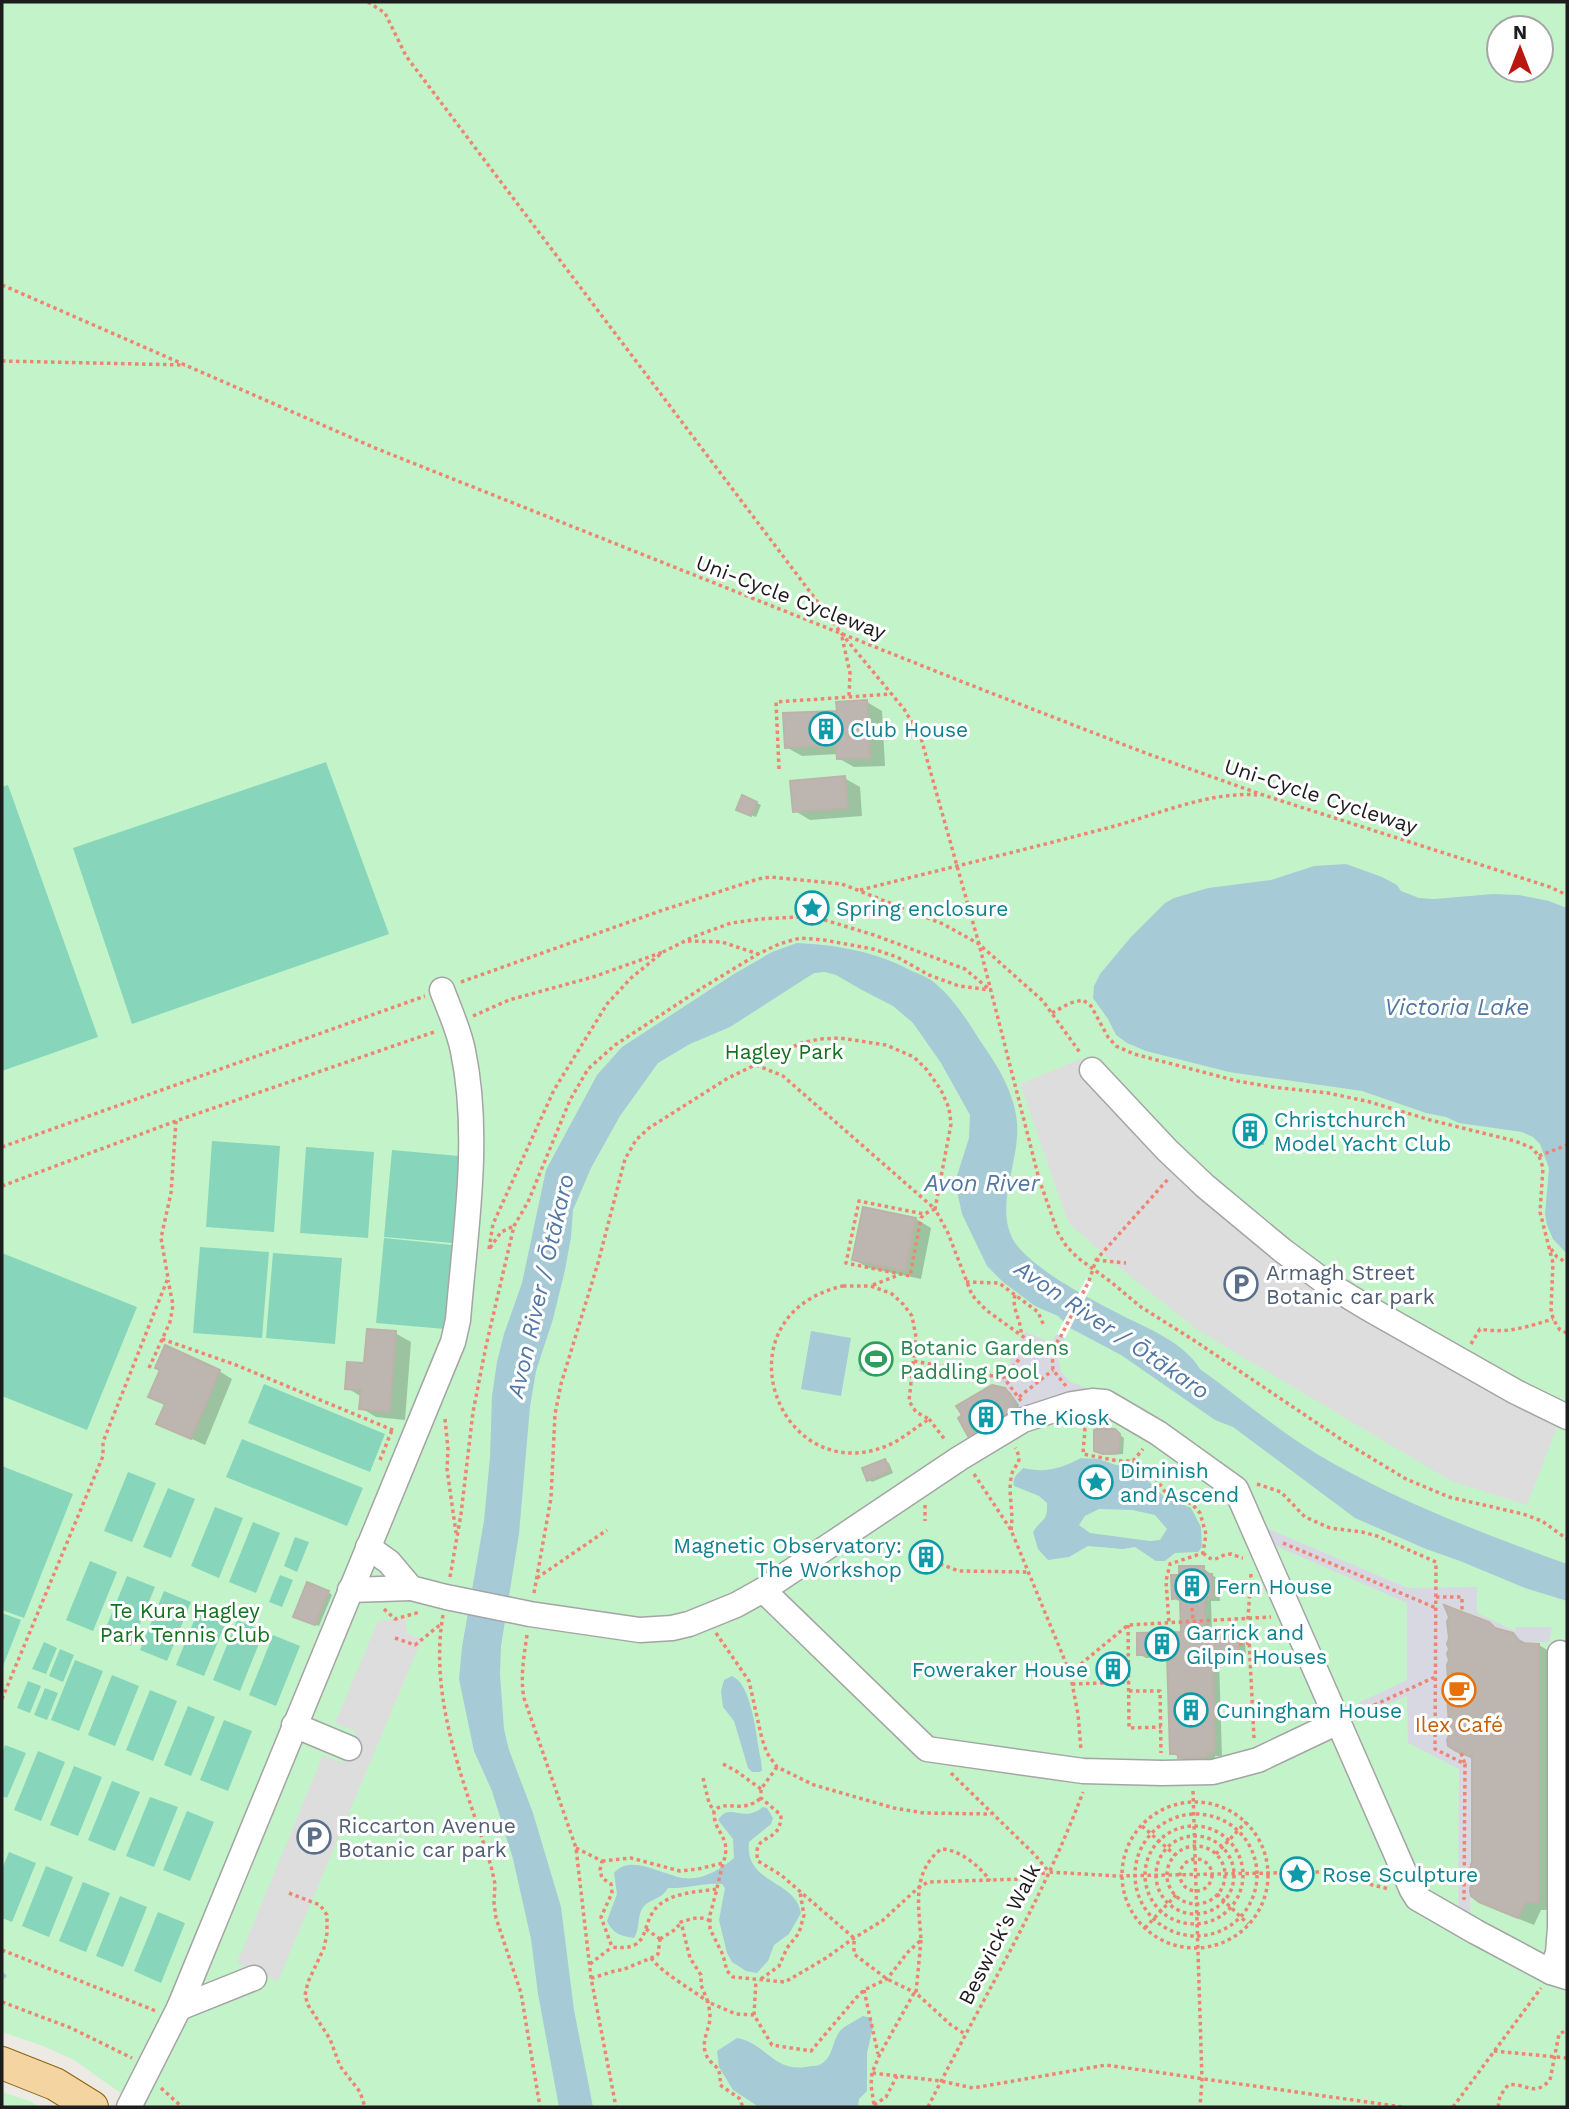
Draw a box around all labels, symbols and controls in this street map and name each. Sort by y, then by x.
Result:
north arrow [1485,14,1555,84]
text: N [1513,21,1527,44]
street label: Uni-Cycle Cycleway [692,549,890,645]
building icon: Club House [807,710,845,748]
place label: Club House [850,717,968,742]
street label: Uni-Cycle Cycleway [1221,753,1421,839]
place icon: Spring enclosure [793,889,831,927]
place label: Spring enclosure [836,896,1008,921]
water label: Victoria Lake [1385,994,1529,1021]
park label: Hagley Park [724,1039,844,1064]
place label: Christchurch Model Yacht Club [1274,1107,1451,1156]
building icon: Christchurch Model Yacht Club [1231,1112,1269,1150]
water label: Avon River [923,1170,1041,1197]
water label: Avon River / Ōtākaro [502,1171,580,1402]
water label: Avon River / Ōtākaro [1009,1254,1214,1405]
place label: Armagh Street Botanic car park [1266,1260,1435,1309]
parking icon: Armagh Street Botanic car park [1222,1265,1260,1303]
place label: Botanic Gardens Paddling Pool [900,1335,1069,1384]
sports icon: Botanic Gardens Paddling Pool [857,1340,895,1378]
building icon: The Kiosk [967,1398,1005,1436]
place label: The Kiosk [1010,1405,1110,1430]
place label: Diminish and Ascend [1120,1458,1239,1507]
place icon: Diminish and Ascend [1077,1463,1115,1501]
place label: Magnetic Observatory: The Workshop [673,1533,902,1582]
building icon: Magnetic Observatory: The Workshop [907,1538,945,1576]
building icon: Fern House [1173,1567,1211,1605]
place label: Fern House [1216,1574,1333,1599]
park label: Te Kura Hagley Park Tennis Club [100,1598,270,1647]
place label: Garrick and Gilpin Houses [1186,1620,1327,1669]
building icon: Garrick and Gilpin Houses [1143,1625,1181,1663]
building icon: Foweraker House [1094,1650,1132,1688]
place label: Foweraker House [912,1657,1088,1682]
cafe icon: Ilex Café [1440,1671,1478,1709]
building icon: Cuningham House [1172,1691,1210,1729]
place label: Cuningham House [1216,1698,1402,1723]
place label: Ilex Café [1415,1712,1503,1737]
place label: Riccarton Avenue Botanic car park [338,1813,516,1862]
parking icon: Riccarton Avenue Botanic car park [295,1818,333,1856]
place icon: Rose Sculpture [1278,1855,1316,1893]
street label: Beswick's Walk [953,1859,1045,2009]
place label: Rose Sculpture [1322,1862,1478,1887]

